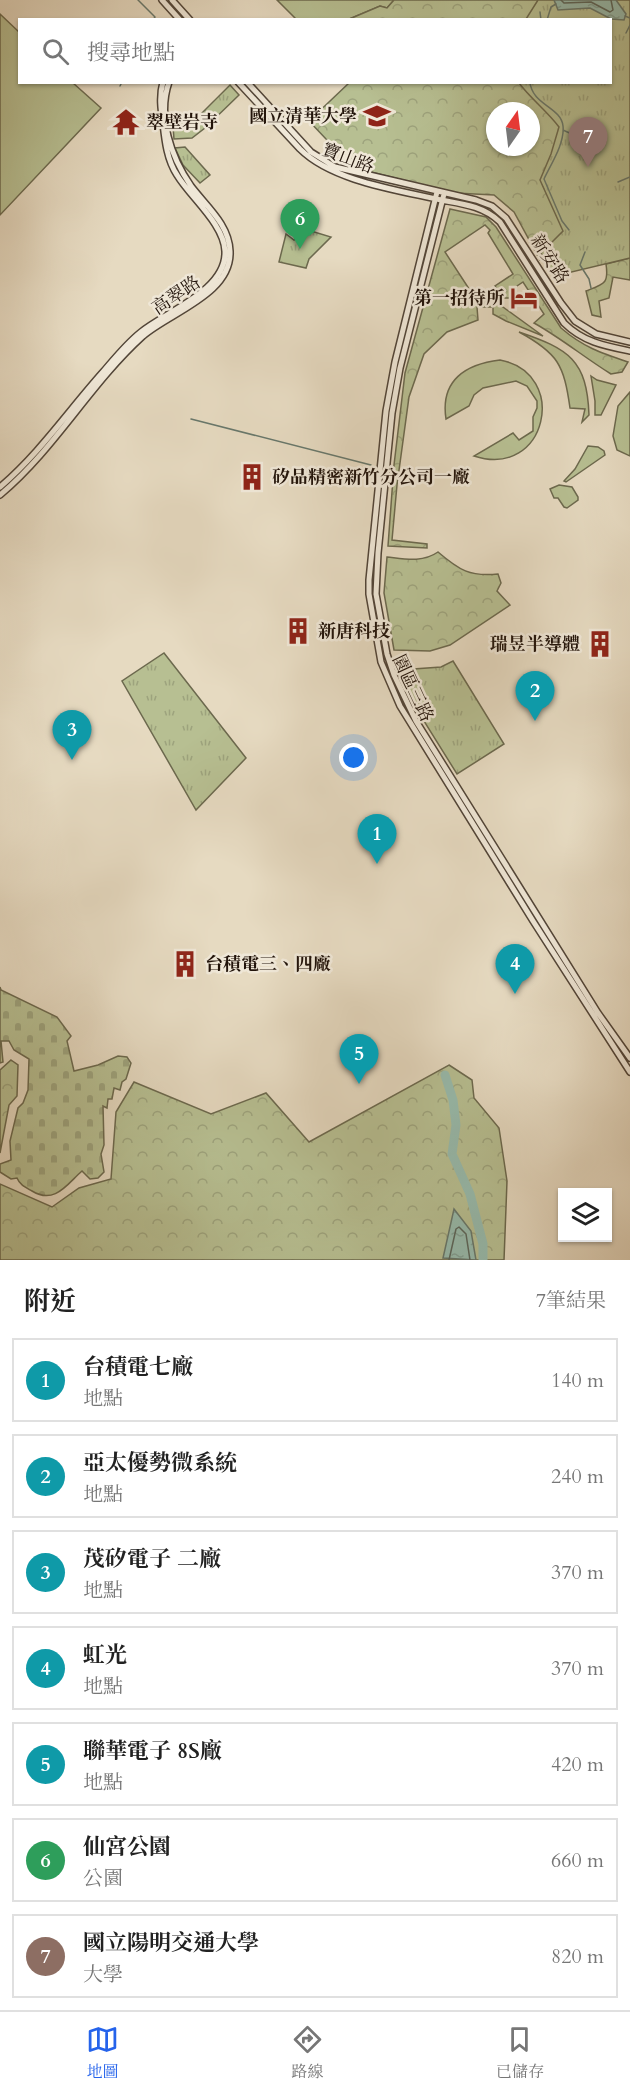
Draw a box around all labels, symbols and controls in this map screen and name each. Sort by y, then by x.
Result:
search box [18,18,612,84]
icon: search [39,35,72,68]
text: 搜尋地點 [87,38,175,68]
school or university icon: 國立清華大學 [362,101,392,131]
north arrow [486,102,540,156]
place label: 國立清華大學 [249,104,357,129]
temple icon: 翠壁岩寺 [111,107,141,137]
place label: 翠壁岩寺 [146,110,218,135]
pin: 7 [568,118,608,167]
street label: 寶山路 [318,137,378,180]
pin: 6 [280,200,320,249]
street label: 新安路 [524,230,575,289]
street label: 高翠路 [147,270,206,321]
hotel icon: 第一招待所 [509,283,539,313]
place label: 第一招待所 [414,286,505,311]
building icon: 矽品精密新竹分公司一廠 [237,462,267,492]
place label: 矽品精密新竹分公司一廠 [272,465,470,490]
building icon: 新唐科技 [283,616,313,646]
place label: 新唐科技 [318,619,391,644]
building icon: 瑞昱半導體 [585,629,615,659]
place label: 瑞昱半導體 [490,632,580,657]
street label: 園區三路 [386,650,439,726]
pin: 2 [516,672,554,721]
pin: 3 [52,710,92,760]
your location [339,743,368,772]
pin: 1 [358,814,397,864]
pin: 4 [496,944,534,994]
building icon: 台積電三、四廠 [170,949,200,979]
place label: 台積電三、四廠 [205,952,331,977]
pin: 5 [340,1034,378,1084]
map controls [558,1188,612,1242]
button: layers [558,1188,612,1242]
text: 附近 [24,1284,76,1319]
text: 7筆結果 [536,1287,606,1314]
text: 台積電七廠 [83,1352,193,1382]
text: 1 [40,1367,51,1394]
text: 140 m [551,1367,604,1394]
text: 地點 [83,1385,123,1412]
text: 亞太優勢微系統 [83,1448,237,1478]
text: 2 [40,1463,51,1490]
text: 240 m [551,1463,604,1490]
text: 地點 [83,1481,123,1508]
text: 茂矽電子 二廠 [83,1544,221,1574]
text: 3 [40,1559,51,1586]
text: 370 m [551,1559,604,1586]
text: 地點 [83,1577,123,1604]
text: 虹光 [83,1640,127,1670]
text: 4 [40,1655,51,1682]
text: 370 m [551,1655,604,1682]
text: 地點 [83,1673,123,1700]
text: 聯華電子 8S廠 [83,1736,222,1766]
text: 5 [40,1751,51,1778]
text: 420 m [551,1751,604,1778]
text: 地點 [83,1769,123,1796]
text: 仙宮公園 [83,1832,171,1862]
text: 6 [40,1847,51,1874]
text: 660 m [551,1847,604,1874]
text: 公園 [83,1865,123,1892]
text: 國立陽明交通大學 [83,1928,259,1958]
text: 7 [40,1943,51,1970]
text: 820 m [551,1943,604,1970]
text: 大學 [83,1961,123,1988]
tab: 地圖 [86,2023,119,2083]
tab: 路線 [291,2023,324,2083]
tab: 已儲存 [496,2023,544,2083]

